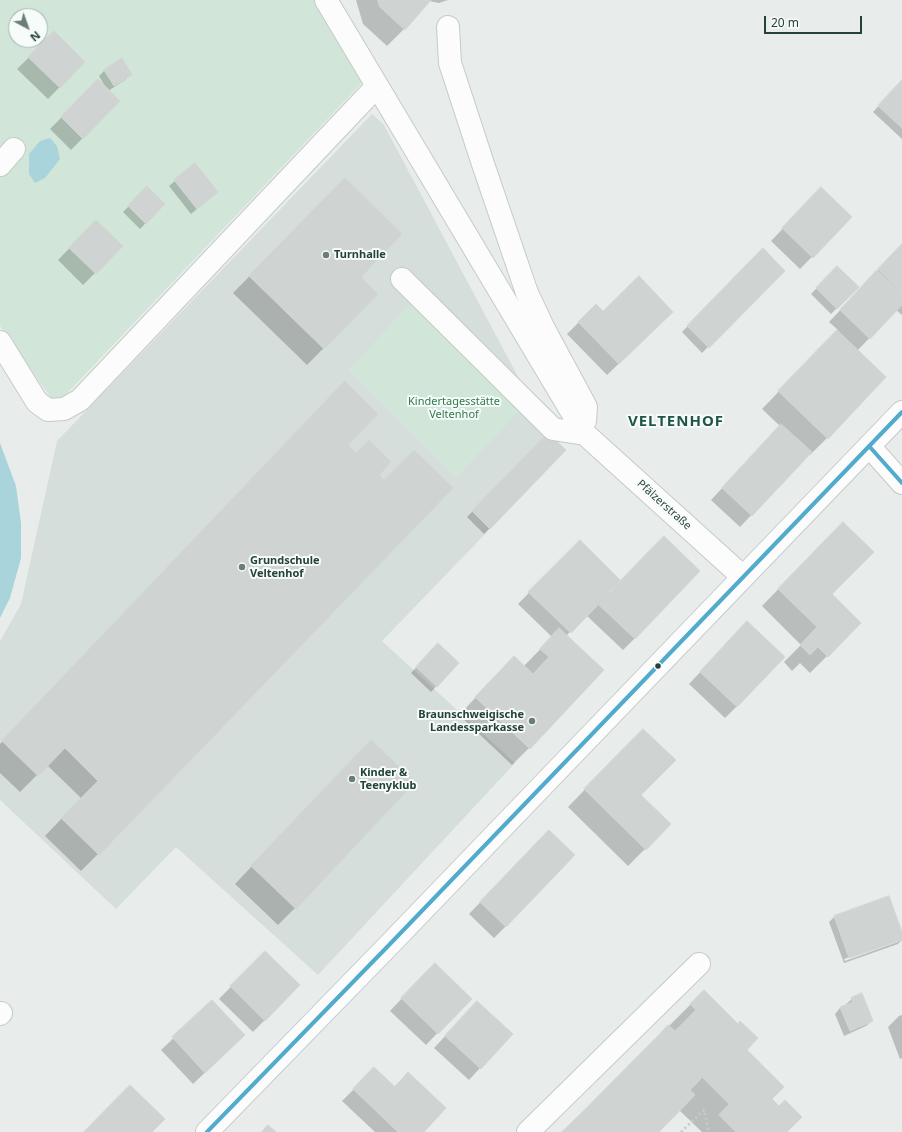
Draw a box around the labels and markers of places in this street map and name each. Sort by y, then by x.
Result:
place label: Turnhalle [334,248,386,262]
marker: Turnhalle [321,250,331,260]
place label: Grundschule Veltenhof [250,554,319,580]
marker: Grundschule Veltenhof [237,562,247,572]
unlabelled marker [653,661,663,671]
place label: Braunschweigische Landessparkasse [418,708,524,734]
marker: Braunschweigische Landessparkasse [527,716,537,726]
place label: Kinder & Teenyklub [360,766,416,792]
marker: Kinder & Teenyklub [347,774,357,784]

